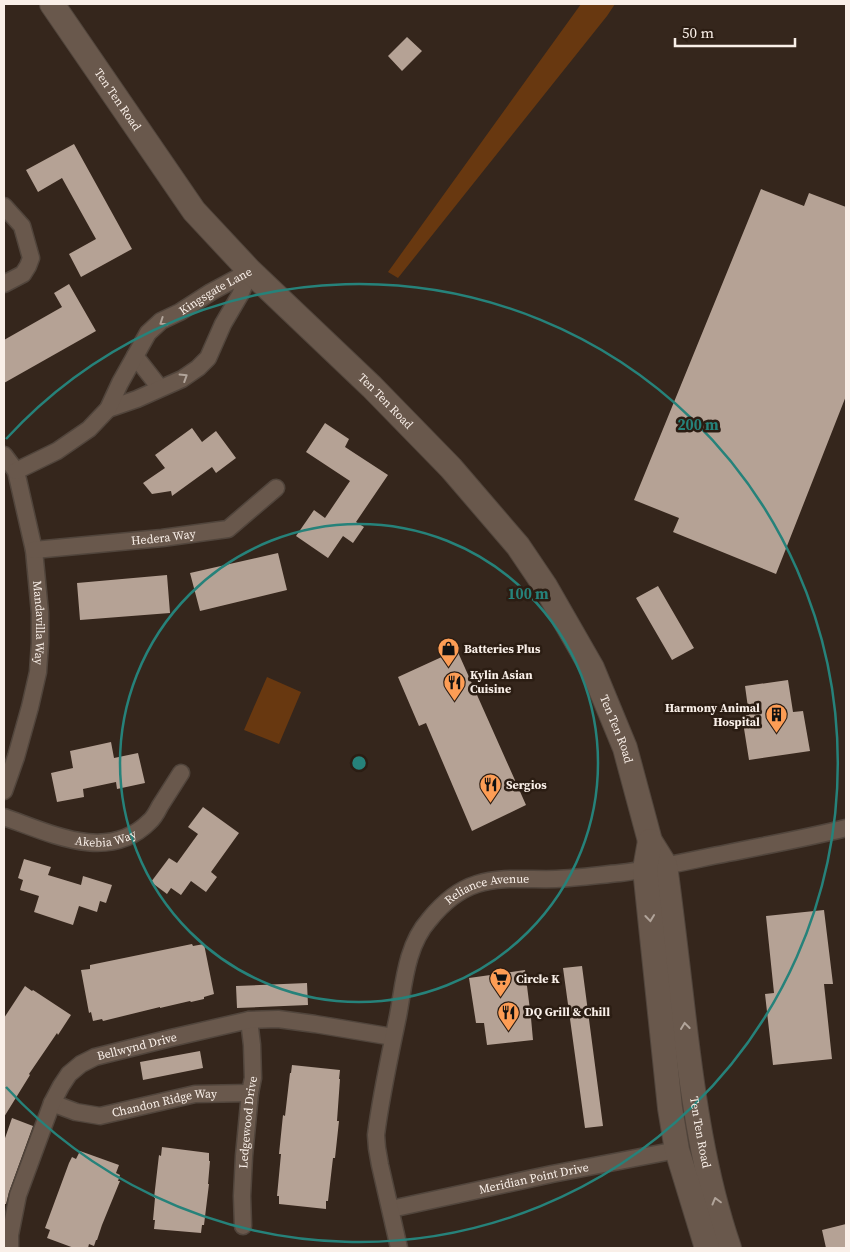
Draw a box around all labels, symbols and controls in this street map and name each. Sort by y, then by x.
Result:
scale bar [675,15,795,47]
text: 50 m [682,22,714,43]
street label: Ten Ten Road [91,65,145,134]
street label: Kingsgate Lane [176,263,255,319]
one-way arrow [159,315,168,325]
street label: Ten Ten Road [354,370,417,433]
one-way arrow [179,373,188,383]
text: 200 m [677,414,719,435]
street label: Hedera Way [130,525,197,549]
street label: Mandavilla Way [29,580,48,666]
text: 100 m [507,583,549,604]
shop icon: Batteries Plus [436,637,460,668]
place label: Batteries Plus [464,641,541,657]
place label: Kylin Asian Cuisine [470,667,533,697]
restaurant icon: Kylin Asian Cuisine [442,670,466,701]
street label: Ten Ten Road [596,692,637,765]
place label: Harmony Animal Hospital [665,700,760,730]
building icon: Harmony Animal Hospital [764,703,788,734]
centre of rings [350,754,368,772]
restaurant icon: Sergios [478,773,502,804]
place label: Sergios [506,777,547,793]
street label: Akebia Way [74,825,140,851]
street label: Reliance Avenue [441,871,529,908]
one-way arrow [644,914,655,922]
supermarket icon: Circle K [488,967,512,998]
place label: Circle K [516,971,560,987]
restaurant icon: DQ Grill & Chill [497,1000,521,1031]
place label: DQ Grill & Chill [525,1004,610,1020]
one-way arrow [680,1022,691,1030]
street label: Bellwynd Drive [95,1029,178,1064]
street label: Ledgewood Drive [235,1075,261,1169]
street label: Chandon Ridge Way [110,1086,218,1121]
street label: Ten Ten Road [686,1096,715,1170]
street label: Meridian Point Drive [477,1159,590,1198]
one-way arrow [711,1198,721,1206]

